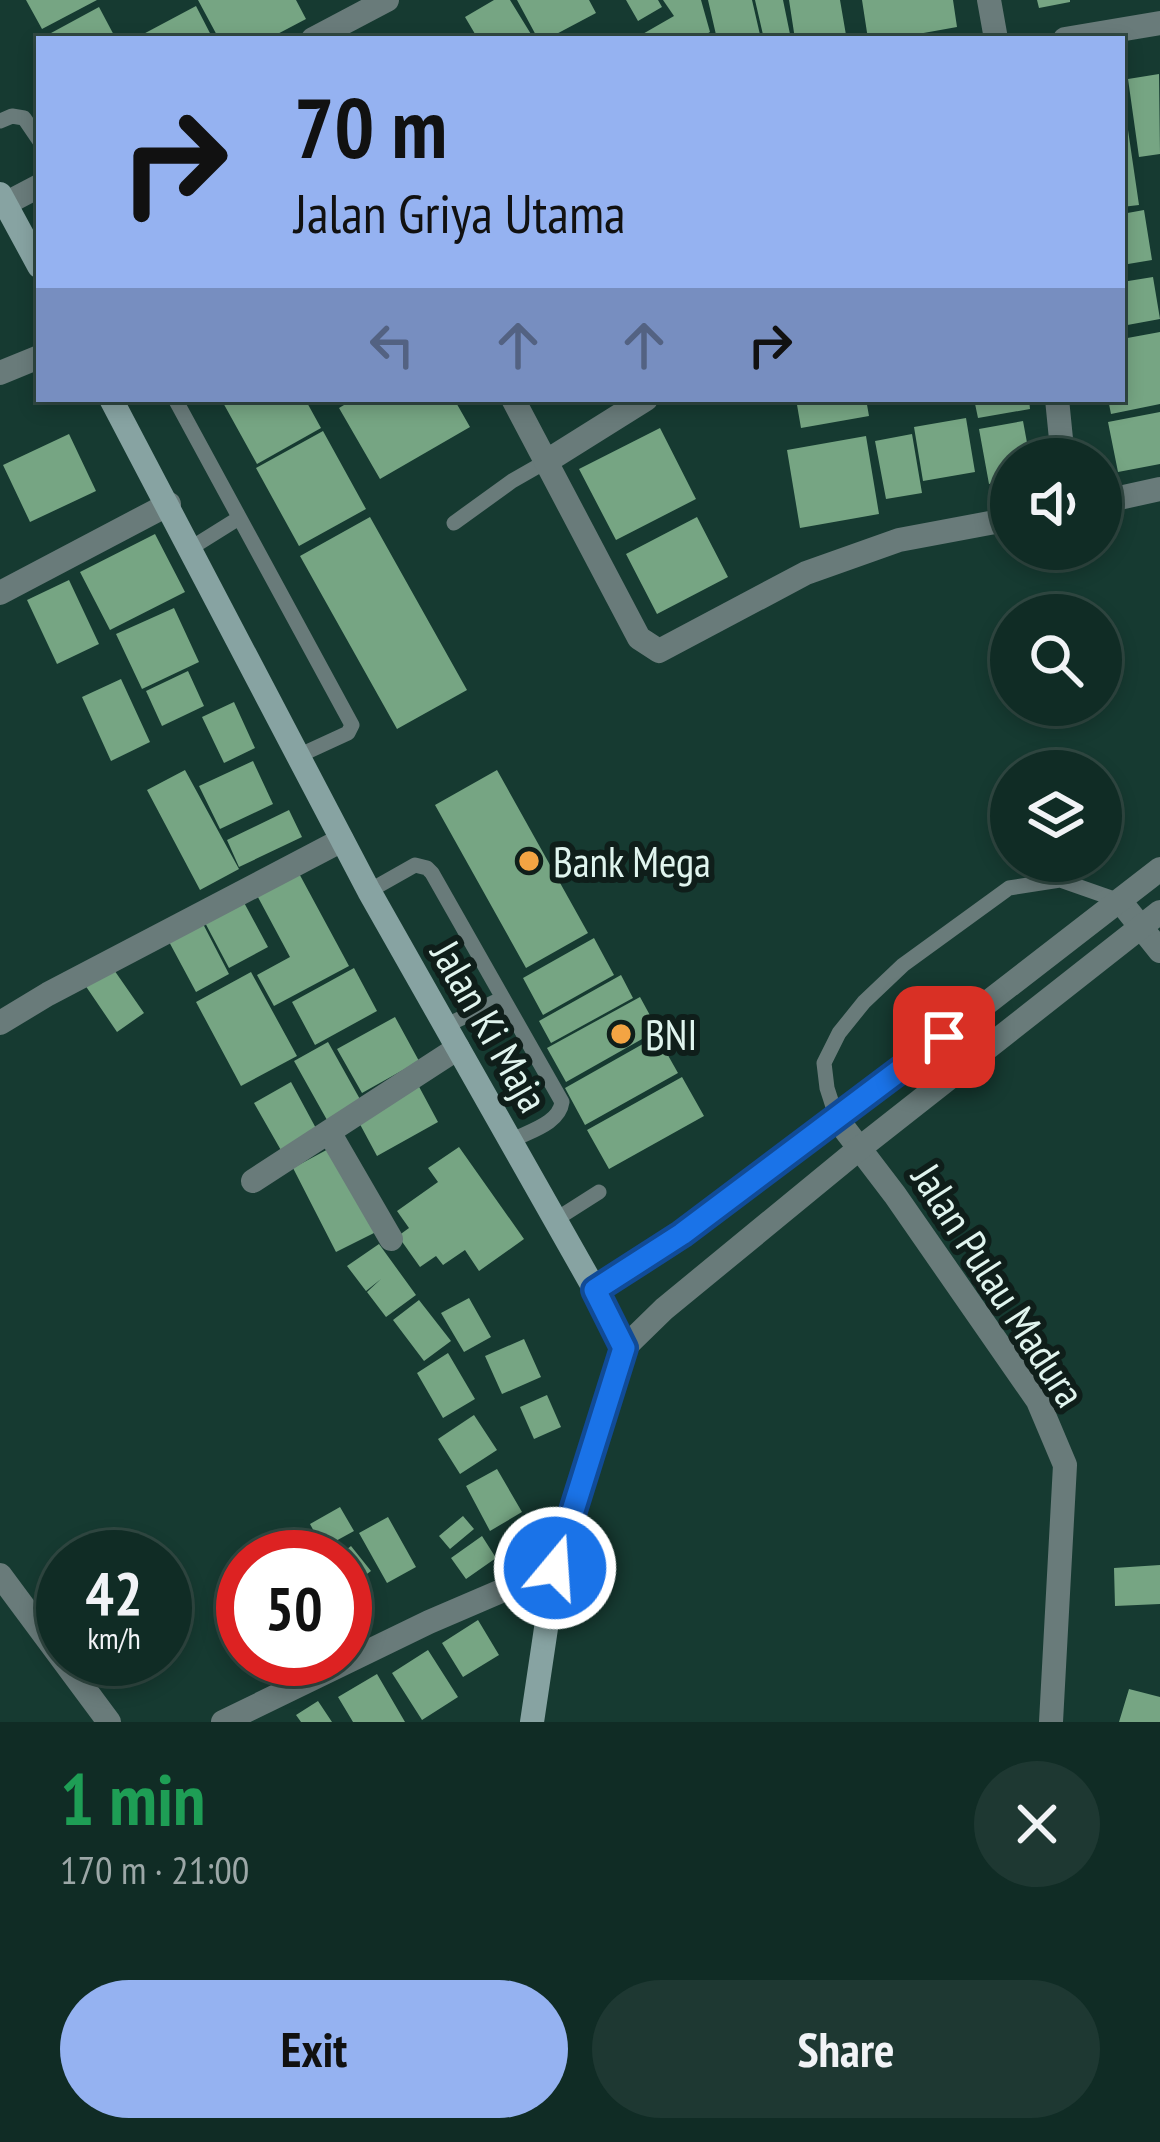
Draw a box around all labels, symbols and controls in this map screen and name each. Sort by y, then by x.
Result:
text: 70 m [294,72,447,181]
icon: right [96,84,252,240]
text: Jalan Griya Utama [294,178,626,248]
icon: left [359,312,425,378]
icon: ahead [485,312,551,378]
icon: ahead [611,312,677,378]
icon: right [737,312,803,378]
map controls [990,438,1122,882]
button: sound [990,438,1122,570]
button: search [990,594,1122,726]
button: layers [990,750,1122,882]
place label: Bank Mega [553,834,711,889]
marker: Bank Mega [516,848,542,874]
street label: Jalan Ki Maja [418,929,561,1122]
pin [893,986,995,1088]
icon: arrive [911,1004,977,1070]
place label: BNI [645,1007,697,1062]
marker: BNI [608,1021,634,1047]
street label: Jalan Pulau Madura [899,1151,1098,1417]
position arrow [492,1505,618,1631]
speed limit sign: 50 [216,1530,372,1686]
text: 42 [85,1554,143,1632]
text: km/h [87,1618,141,1657]
text: 1 min [60,1752,205,1845]
button: close [974,1761,1100,1887]
text: 170 m · 21:00 [60,1844,249,1895]
button: Exit [60,1980,568,2118]
button: Share [592,1980,1100,2118]

